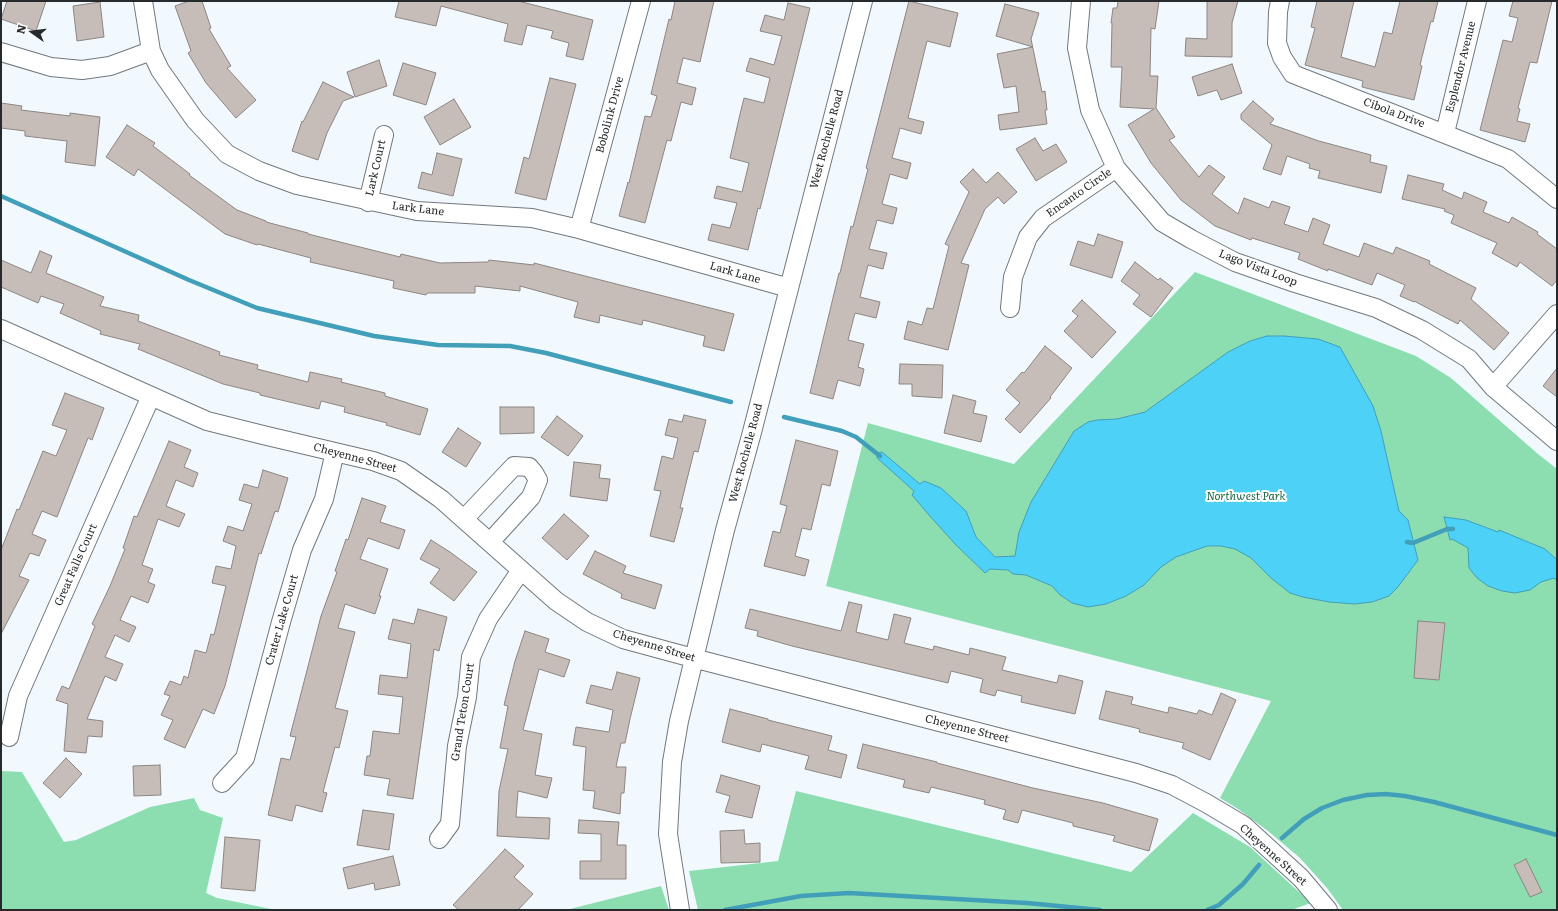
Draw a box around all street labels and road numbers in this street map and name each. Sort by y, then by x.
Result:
street label: Esplendor Avenue [1443,20,1479,114]
street label: Bobolink Drive [593,75,627,155]
street label: West Rochelle Road [807,88,847,190]
street label: Cibola Drive [1361,95,1427,131]
street label: Lark Court [363,139,389,197]
street label: Encanto Circle [1044,166,1114,220]
street label: Lark Lane [391,199,445,219]
street label: Lago Vista Loop [1217,247,1299,289]
street label: Lark Lane [708,259,762,287]
street label: West Rochelle Road [726,402,766,504]
street label: Cheyenne Street [312,441,398,475]
street label: Great Falls Court [52,522,100,608]
street label: Crater Lake Court [263,573,301,667]
street label: Cheyenne Street [611,627,697,665]
street label: Grand Teton Court [449,662,477,762]
street label: Cheyenne Street [924,712,1010,746]
street label: Cheyenne Street [1237,821,1309,889]

